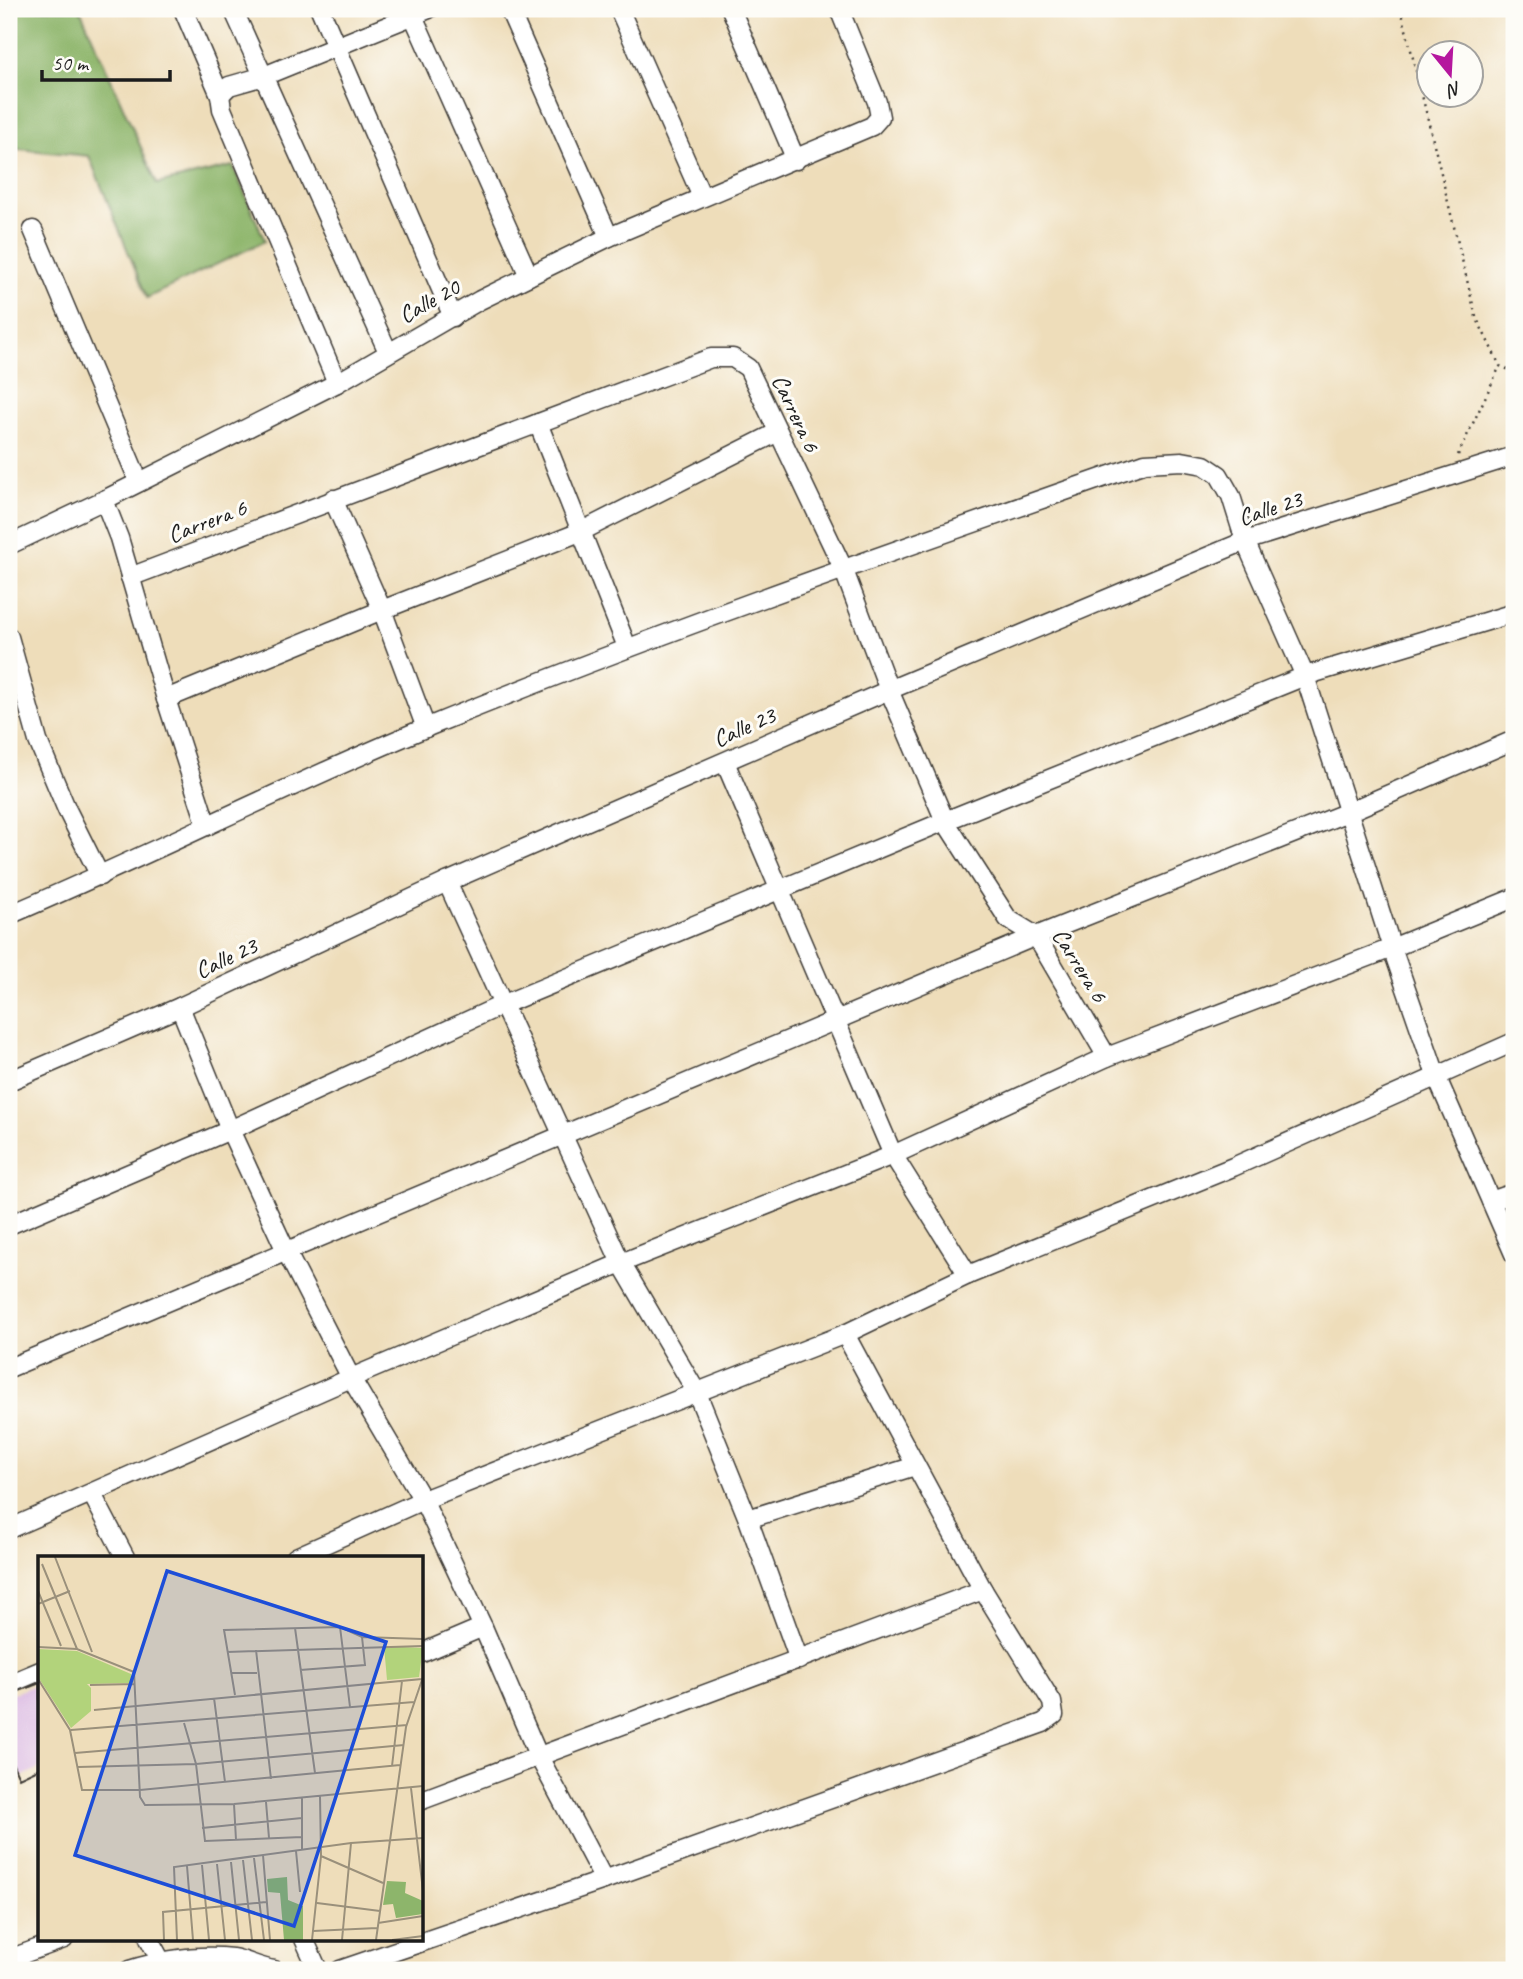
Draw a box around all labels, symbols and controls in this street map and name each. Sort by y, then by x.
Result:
scale bar [42,38,170,82]
north arrow [1414,38,1484,108]
text: 50 m [52,50,90,76]
text: N [1443,76,1464,103]
street label: Calle 20 [393,271,467,330]
street label: Carrera 6 [765,370,827,458]
street label: Calle 23 [1234,483,1308,532]
street label: Carrera 6 [163,492,252,550]
street label: Calle 23 [708,699,782,754]
street label: Carrera 6 [1046,922,1115,1009]
street label: Calle 23 [190,930,264,985]
inset map [38,1556,424,1940]

